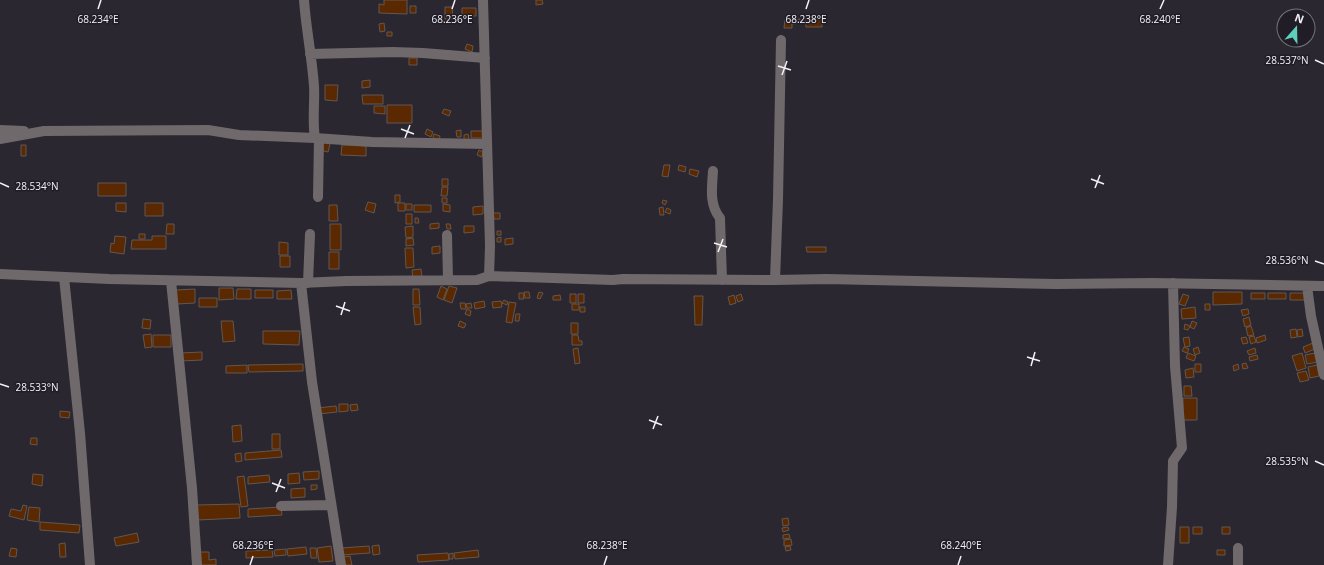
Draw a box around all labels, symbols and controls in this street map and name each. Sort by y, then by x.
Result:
north arrow [1276,8,1316,48]
text: N [1293,10,1306,27]
text: 68.234°E [77,12,119,26]
text: 68.236°E [431,12,473,26]
text: 68.238°E [785,12,827,26]
text: 68.240°E [1139,12,1181,26]
text: 28.537°N [1265,53,1309,67]
text: 28.534°N [15,179,59,193]
text: 28.536°N [1265,253,1309,267]
text: 28.533°N [15,380,59,394]
text: 28.535°N [1265,454,1309,468]
text: 68.236°E [232,538,274,552]
text: 68.238°E [586,538,628,552]
text: 68.240°E [940,538,982,552]

